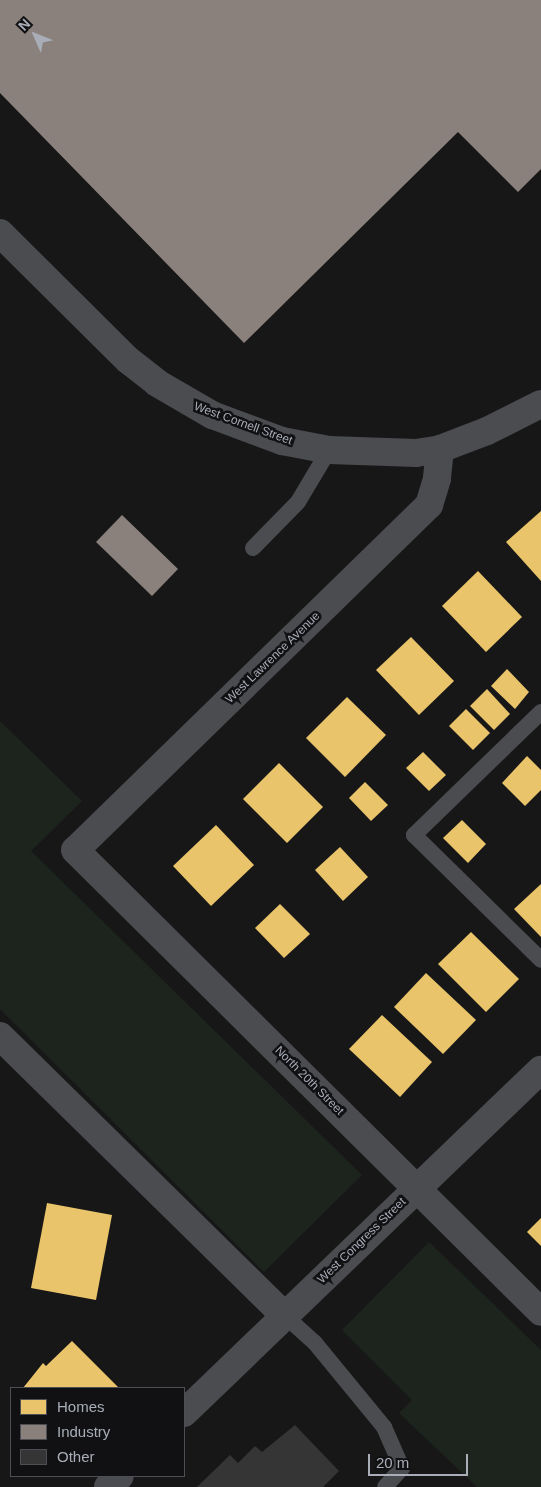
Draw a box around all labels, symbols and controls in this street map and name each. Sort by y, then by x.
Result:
north arrow [10,10,60,60]
text: N [15,15,33,34]
street label: West Cornell Street [192,399,294,449]
street label: West Lawrence Avenue [223,609,323,707]
street label: North 20th Street [272,1044,346,1118]
street label: West Congress Street [315,1195,409,1287]
legend [10,1387,185,1477]
text: Homes [57,1398,105,1415]
text: Industry [57,1423,110,1440]
scale bar [371,1444,471,1476]
text: Other [57,1448,95,1465]
text: 20 m [376,1454,409,1471]

